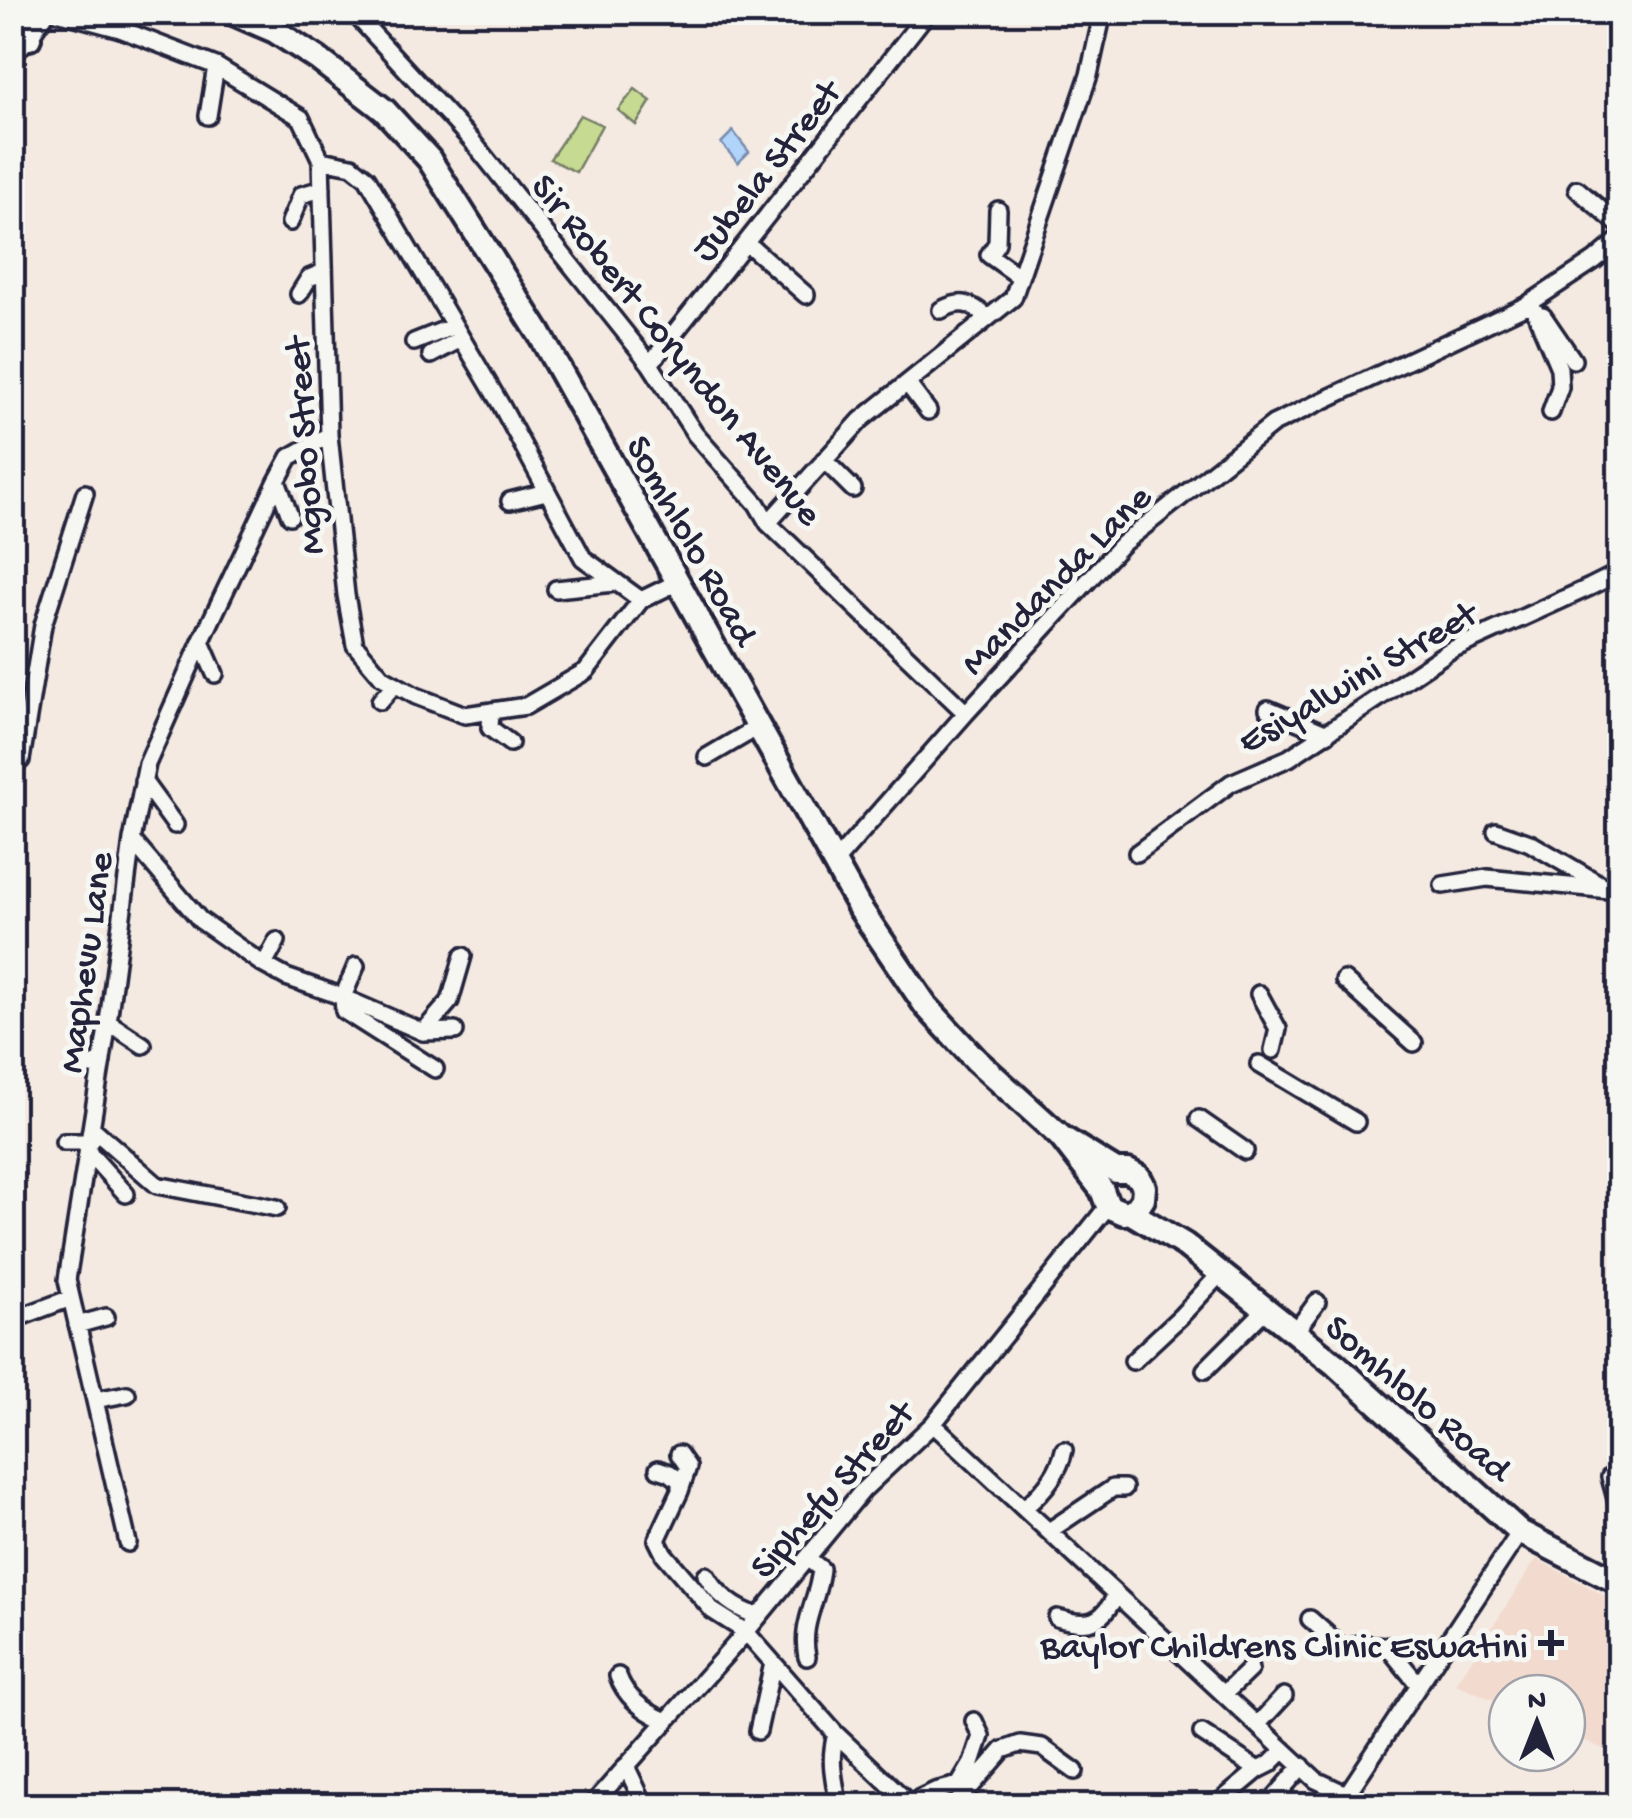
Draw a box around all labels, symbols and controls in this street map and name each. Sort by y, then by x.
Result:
street label: Jubela Street [684,71,855,272]
street label: Sir Robert Coryndon Avenue [519,167,830,537]
street label: Mgobo Street [278,332,338,556]
street label: Somhlolo Road [613,429,766,657]
street label: Mandanda Lane [954,477,1163,687]
street label: Esiyalwini Street [1232,592,1489,766]
street label: Maphevu Lane [52,849,126,1076]
street label: Somhlolo Road [1314,1308,1520,1495]
street label: Siphefu Street [743,1391,928,1590]
place label: Baylor Childrens Clinic Eswatini [1040,1627,1528,1671]
marker: Baylor Childrens Clinic Eswatini [1538,1630,1564,1656]
north arrow [1487,1673,1587,1773]
text: N [1528,1686,1546,1719]

